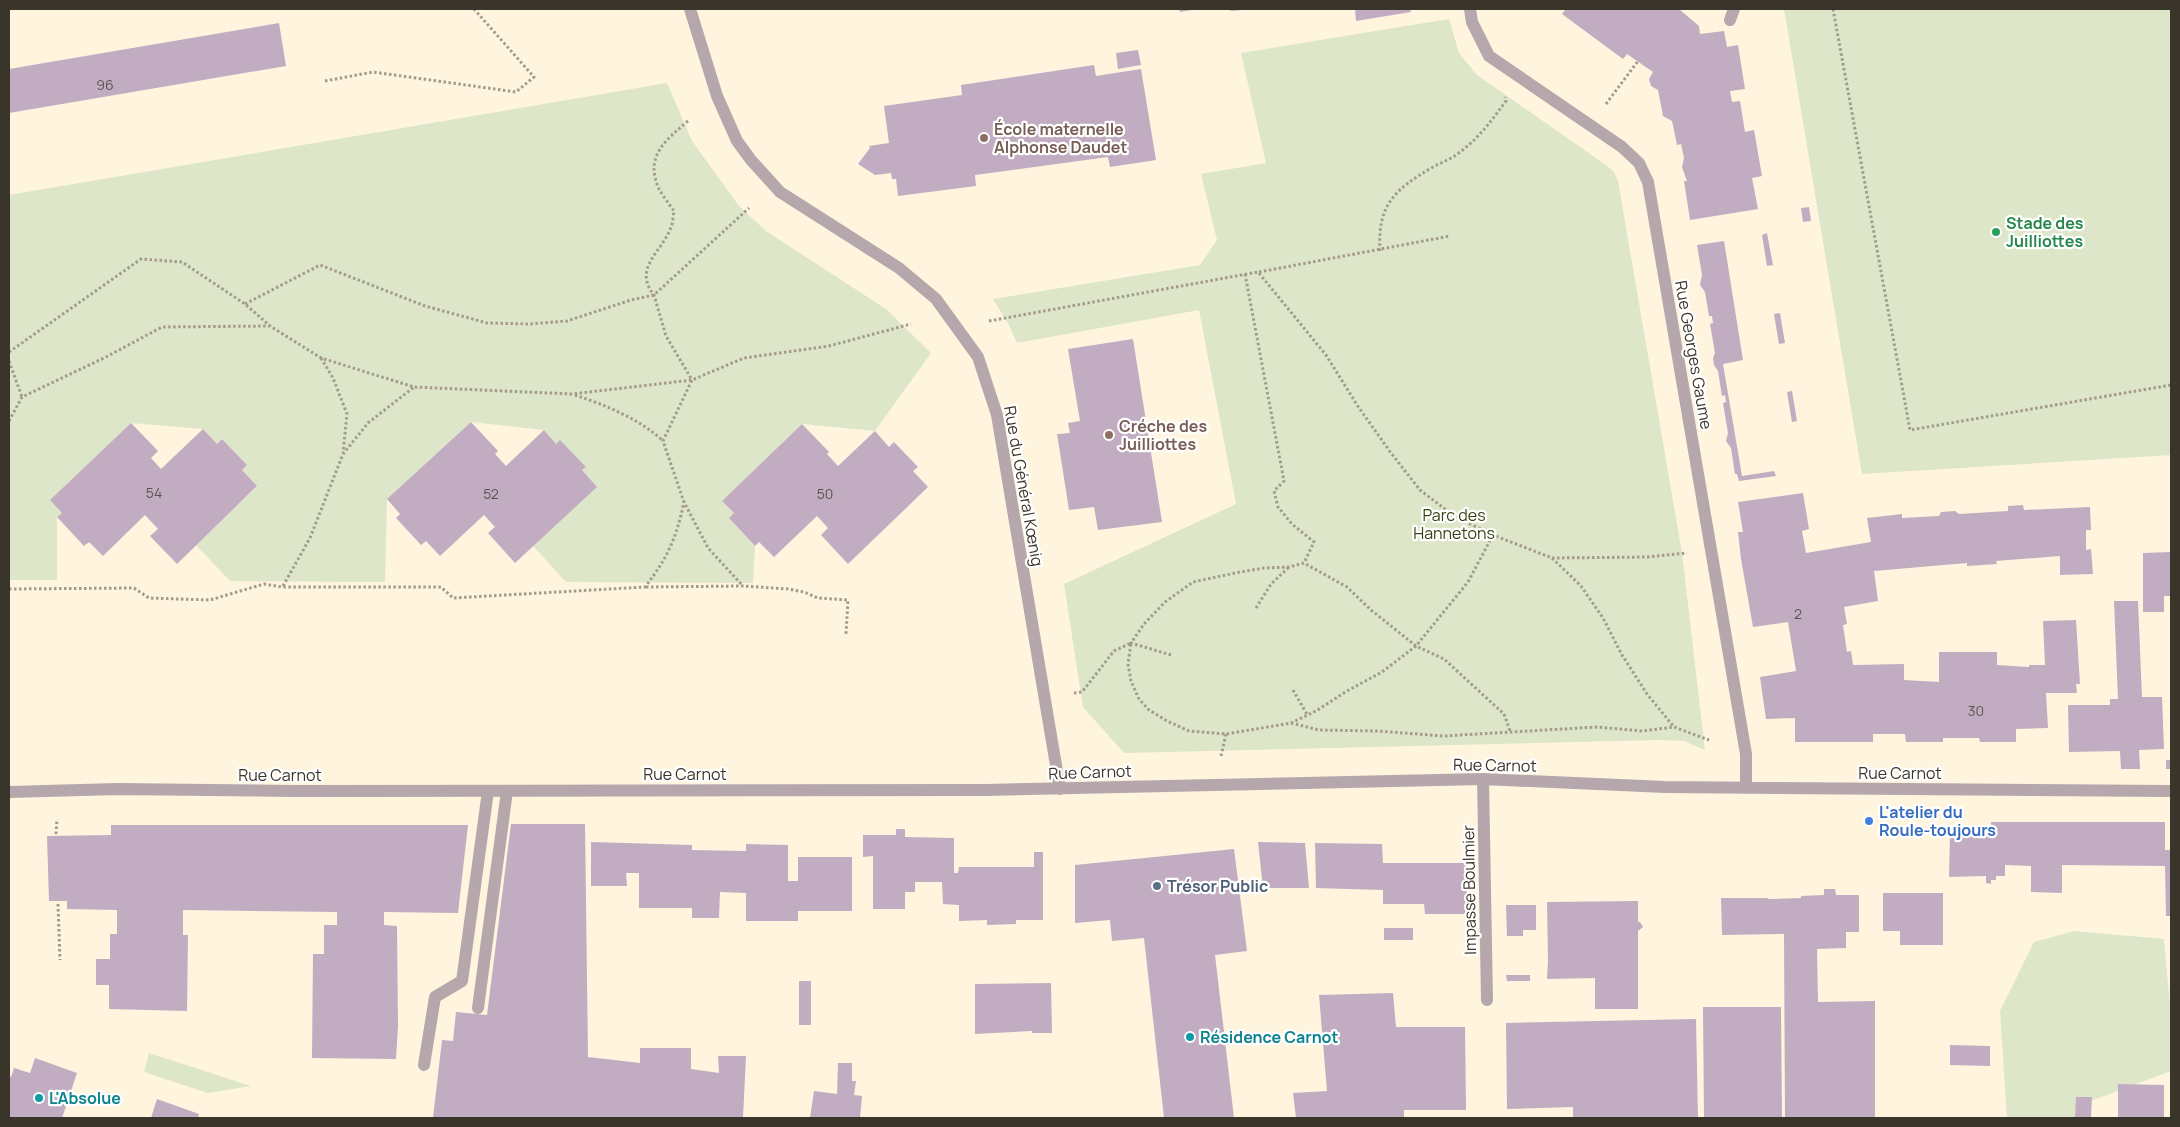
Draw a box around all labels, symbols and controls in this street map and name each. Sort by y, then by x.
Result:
house number: 96 [96,75,114,94]
place label: École maternelle Alphonse Daudet [994,118,1127,158]
marker: École maternelle Alphonse Daudet [978,132,990,144]
place label: Stade des Juilliottes [2006,212,2084,252]
marker: Stade des Juilliottes [1990,226,2002,238]
street label: Rue Georges Gaume [1670,279,1718,431]
street label: Rue du Général Kœnig [999,404,1049,568]
place label: Créche des Juilliottes [1119,415,1207,455]
marker: Créche des Juilliottes [1103,429,1115,441]
house number: 54 [146,483,162,502]
house number: 52 [483,484,499,503]
house number: 50 [817,484,833,503]
park label: Parc des Hannetons [1413,504,1495,544]
house number: 2 [1794,604,1802,623]
house number: 30 [1968,701,1984,720]
street label: Rue Carnot [1453,753,1537,777]
street label: Rue Carnot [1048,760,1132,784]
street label: Rue Carnot [1858,762,1942,784]
street label: Rue Carnot [643,763,727,785]
street label: Rue Carnot [238,764,322,786]
place label: L'atelier du Roule-toujours [1879,801,1996,841]
marker: L'atelier du Roule-toujours [1863,815,1875,827]
street label: Impasse Boulmier [1457,825,1481,955]
place label: Trésor Public [1167,875,1268,897]
marker: Trésor Public [1151,880,1163,892]
place label: Résidence Carnot [1200,1026,1338,1048]
marker: Résidence Carnot [1184,1031,1196,1043]
place label: L'Absolue [49,1087,121,1109]
marker: L'Absolue [33,1092,45,1104]

